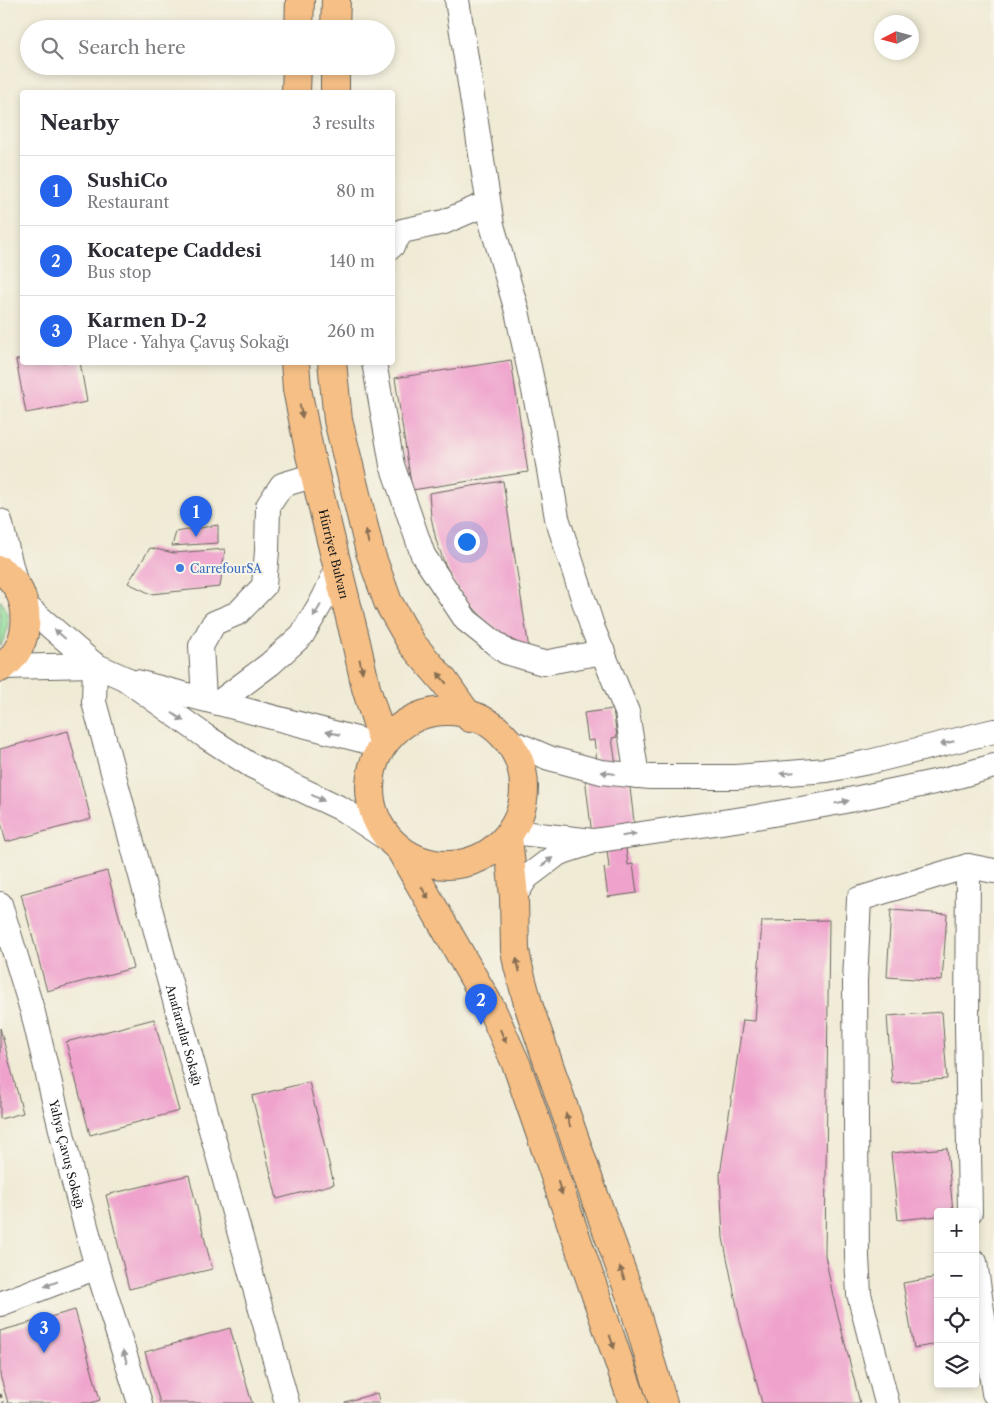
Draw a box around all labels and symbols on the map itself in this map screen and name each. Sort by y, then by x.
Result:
north arrow [874,15,919,60]
one-way arrow [297,403,305,418]
pin: 1 [180,496,212,537]
street label: Hürriyet Bulvarı [316,507,353,601]
one-way arrow [362,529,370,544]
your location [454,529,480,555]
place label: CarrefourSA [190,561,263,576]
marker: CarrefourSA [174,562,186,574]
one-way arrow [312,604,321,617]
one-way arrow [53,629,66,640]
one-way arrow [357,658,365,673]
one-way arrow [436,672,447,685]
one-way arrow [171,712,185,722]
one-way arrow [326,729,341,737]
one-way arrow [939,739,954,747]
one-way arrow [600,768,616,776]
one-way arrow [779,770,795,778]
one-way arrow [311,794,325,802]
one-way arrow [834,797,850,805]
one-way arrow [622,831,638,839]
one-way arrow [540,857,554,867]
one-way arrow [421,887,430,900]
one-way arrow [514,958,522,973]
street label: Anafaratlar Sokağı [163,982,206,1088]
pin: 2 [465,984,497,1025]
one-way arrow [500,1029,508,1043]
street label: Yahya Çavuş Sokağı [46,1097,88,1210]
one-way arrow [564,1112,572,1127]
one-way arrow [556,1181,564,1196]
one-way arrow [618,1265,626,1280]
one-way arrow [44,1281,59,1289]
pin: 3 [28,1312,60,1353]
one-way arrow [608,1335,616,1350]
one-way arrow [121,1349,128,1364]

